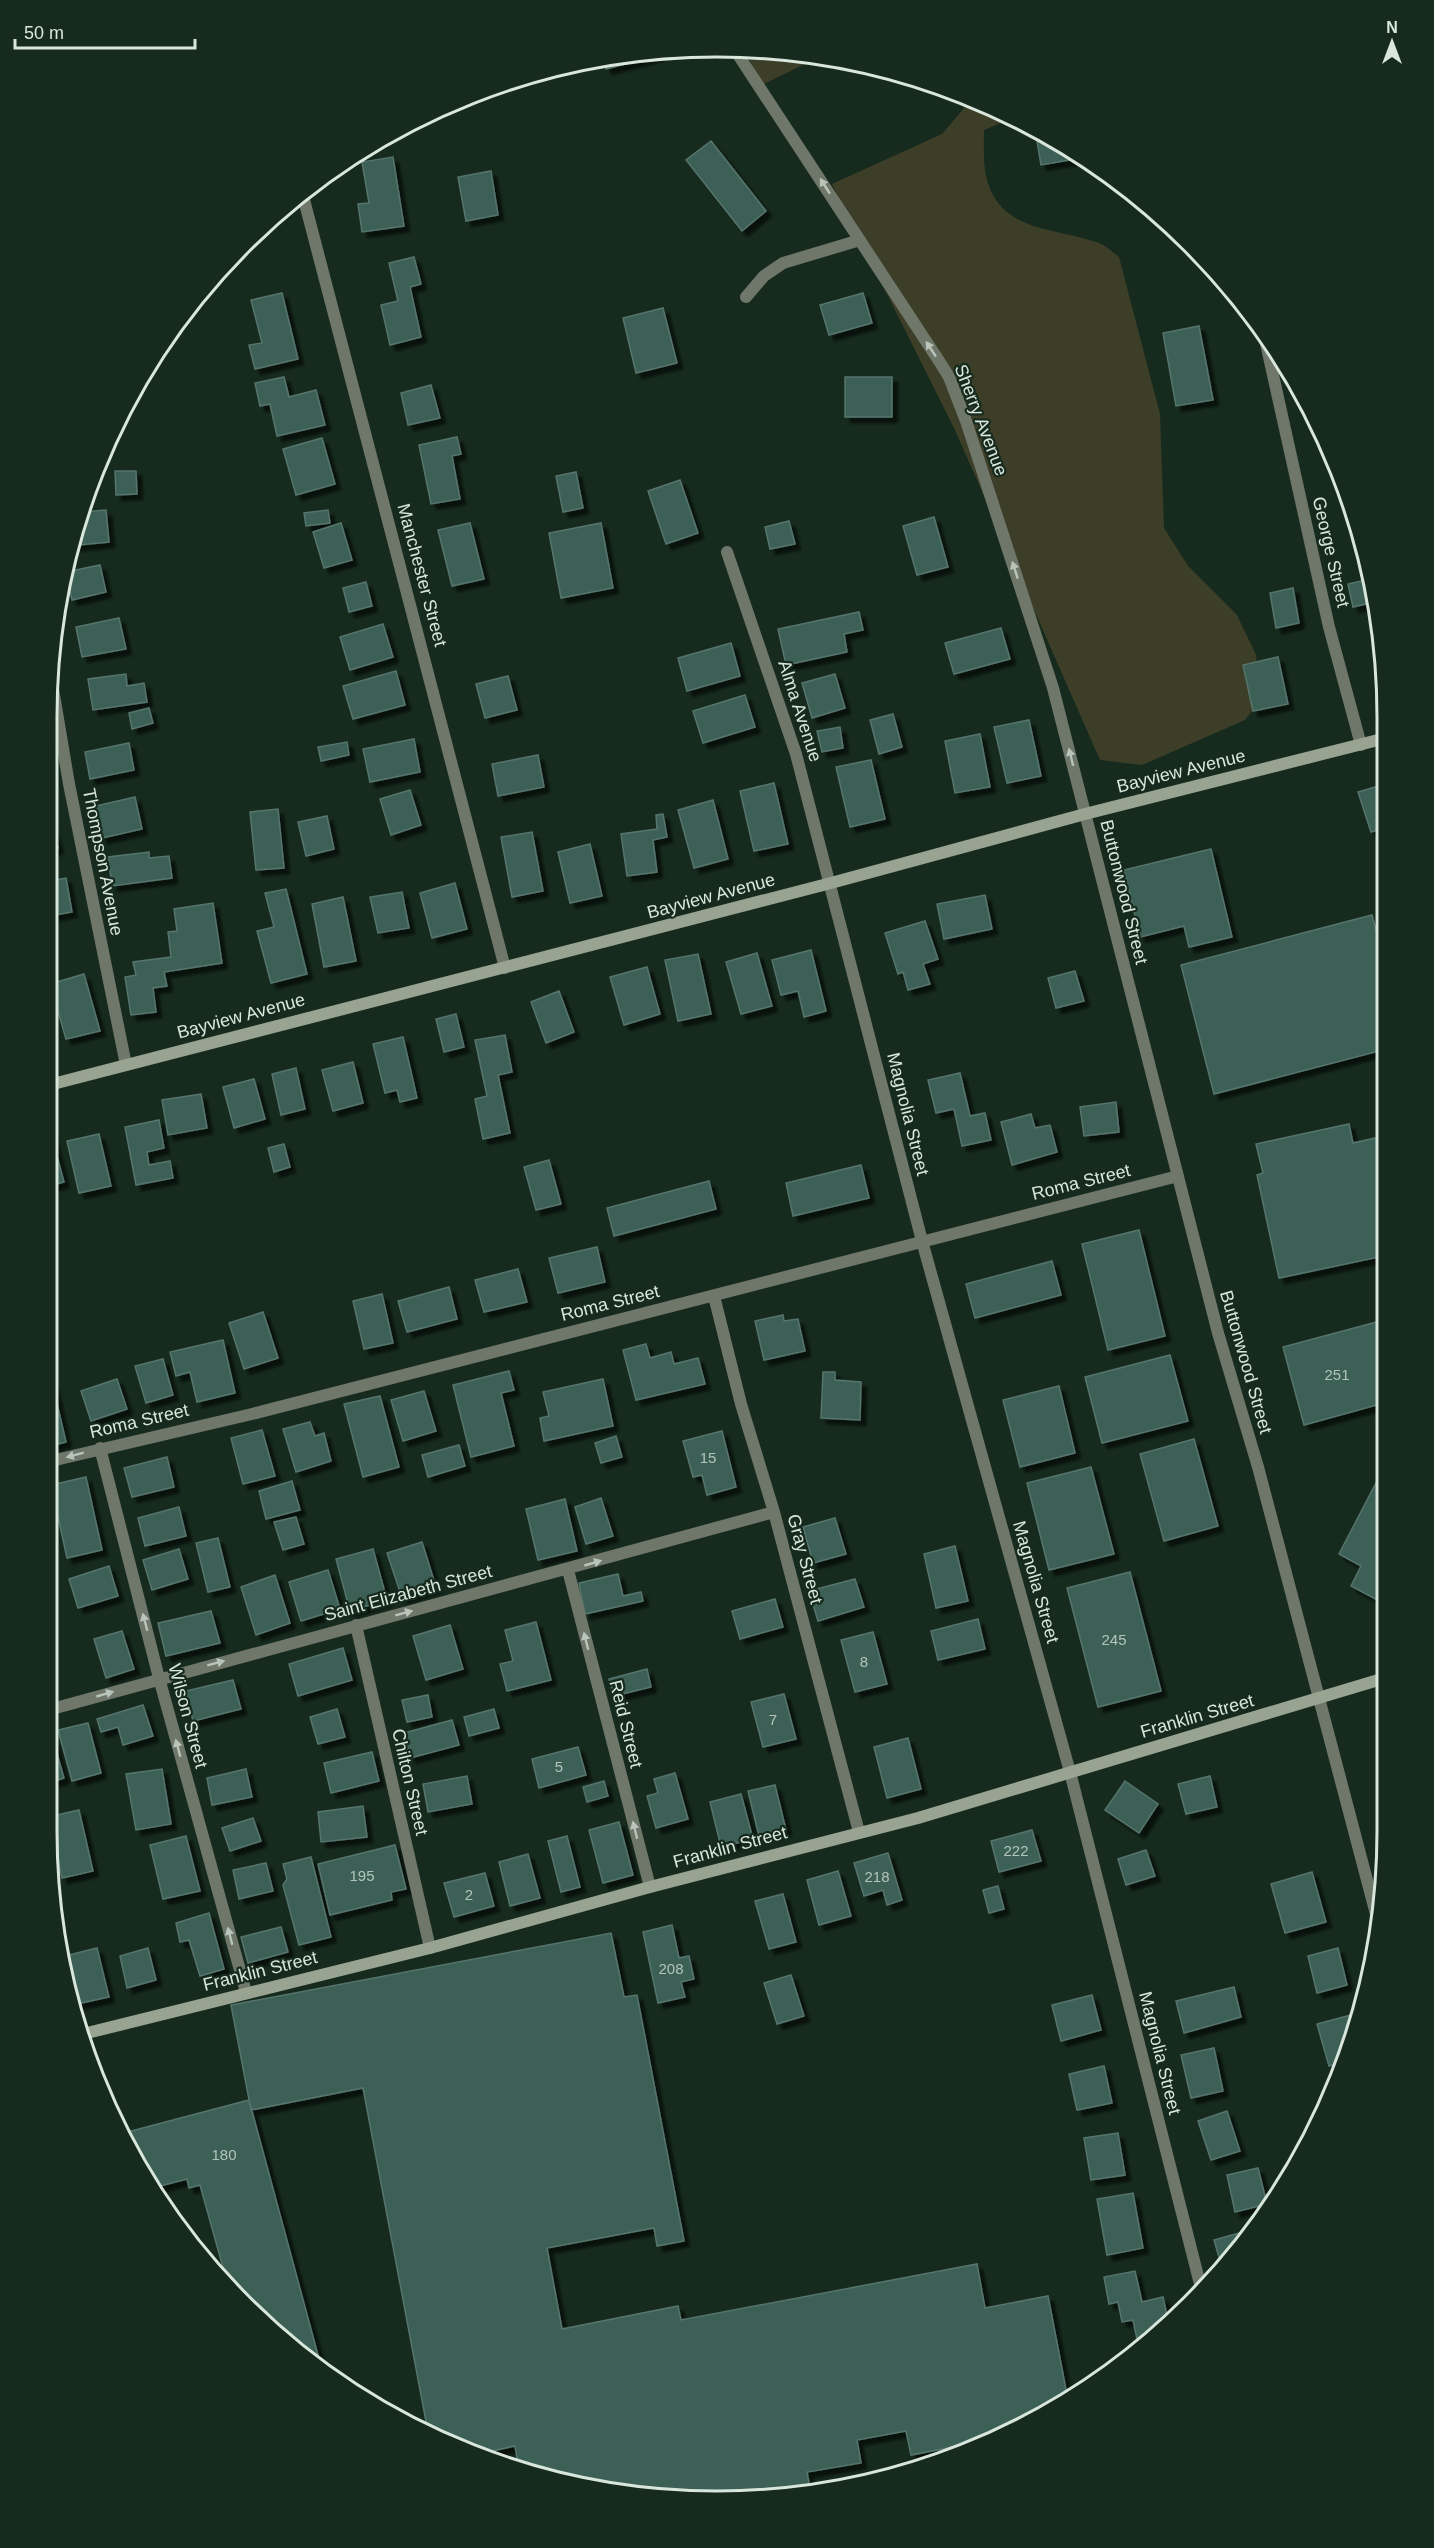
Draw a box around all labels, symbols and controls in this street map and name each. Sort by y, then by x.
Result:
scale bar [15,12,195,50]
north arrow [1362,12,1422,72]
text: N [1386,19,1398,36]
text: 50 m [24,23,64,43]
one-way arrow [819,178,830,194]
one-way arrow [926,341,937,357]
street label: Sherry Avenue [951,361,1011,479]
street label: George Street [1309,495,1353,609]
street label: Manchester Street [393,501,451,649]
one-way arrow [1009,561,1019,579]
street label: Alma Avenue [774,658,826,764]
street label: Bayview Avenue [1115,745,1247,797]
one-way arrow [1065,748,1075,766]
street label: Thompson Avenue [79,787,127,937]
street label: Buttonwood Street [1096,818,1152,966]
street label: Bayview Avenue [645,869,777,923]
street label: Bayview Avenue [175,989,307,1043]
street label: Magnolia Street [883,1050,933,1178]
street label: Roma Street [1030,1160,1132,1204]
street label: Roma Street [559,1281,661,1325]
street label: Buttonwood Street [1216,1288,1276,1436]
house number: 251 [1324,1366,1350,1383]
street label: Roma Street [88,1400,190,1442]
house number: 15 [700,1449,716,1466]
one-way arrow [66,1450,84,1460]
street label: Gray Street [783,1512,827,1606]
street label: Magnolia Street [1009,1519,1063,1645]
one-way arrow [584,1558,602,1567]
street label: Saint Elizabeth Street [322,1561,494,1625]
one-way arrow [395,1607,413,1617]
one-way arrow [139,1613,149,1631]
house number: 245 [1101,1631,1127,1648]
one-way arrow [581,1632,591,1650]
house number: 8 [860,1653,868,1670]
one-way arrow [207,1658,225,1667]
street label: Wilson Street [164,1662,212,1770]
street label: Reid Street [605,1678,647,1770]
one-way arrow [97,1689,115,1698]
street label: Franklin Street [1138,1690,1256,1742]
house number: 7 [769,1711,777,1728]
street label: Chilton Street [388,1727,432,1837]
one-way arrow [173,1739,183,1757]
house number: 5 [555,1758,563,1775]
one-way arrow [630,1821,640,1839]
street label: Franklin Street [671,1822,789,1872]
house number: 222 [1003,1842,1029,1859]
house number: 195 [349,1867,375,1884]
house number: 218 [864,1868,890,1885]
house number: 2 [465,1886,473,1903]
one-way arrow [225,1927,235,1945]
street label: Franklin Street [201,1947,319,1995]
house number: 208 [658,1960,684,1977]
street label: Magnolia Street [1135,1989,1185,2117]
house number: 180 [211,2146,237,2163]

